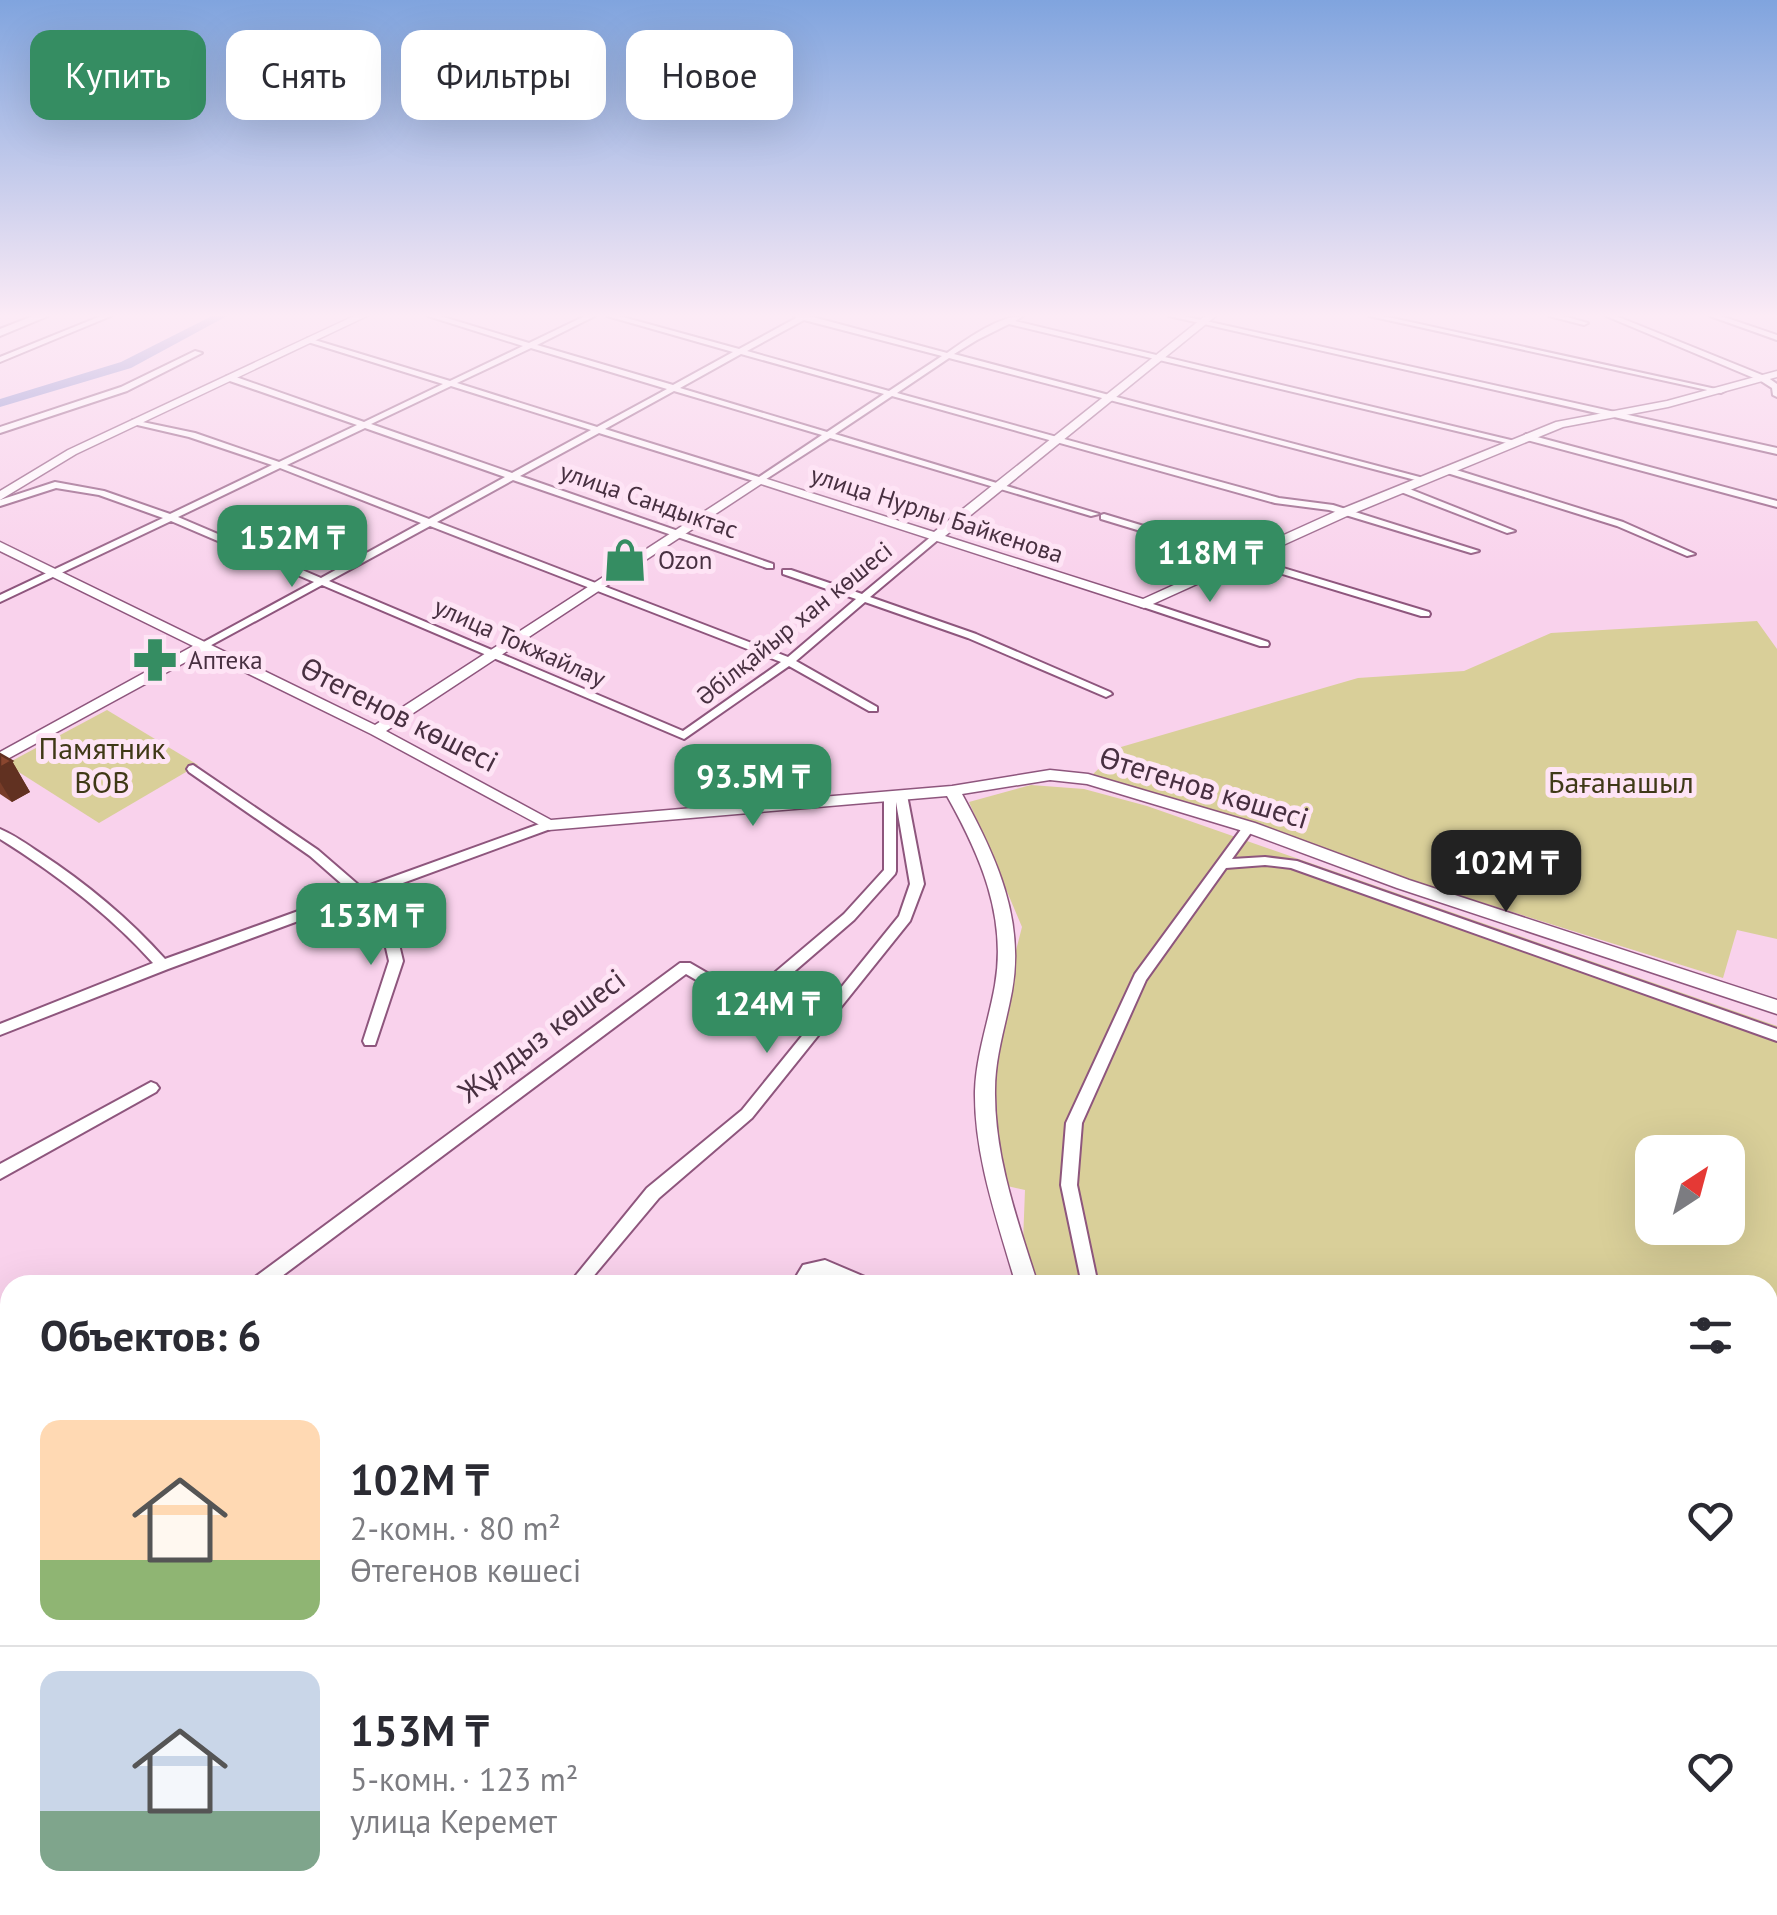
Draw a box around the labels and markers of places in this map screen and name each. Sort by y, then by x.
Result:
pin: 152M ₸ [211,505,373,590]
pin: 118M ₸ [1129,520,1291,605]
shop icon: Ozon [601,536,649,584]
place label: Ozon [658,544,712,576]
pharmacy icon: Аптека [131,636,179,684]
place label: Аптека [188,644,263,676]
pin: 93.5M ₸ [661,744,845,829]
pin: 102M ₸ [1425,830,1587,915]
pin: 153M ₸ [290,883,452,968]
pin: 124M ₸ [686,971,848,1056]

